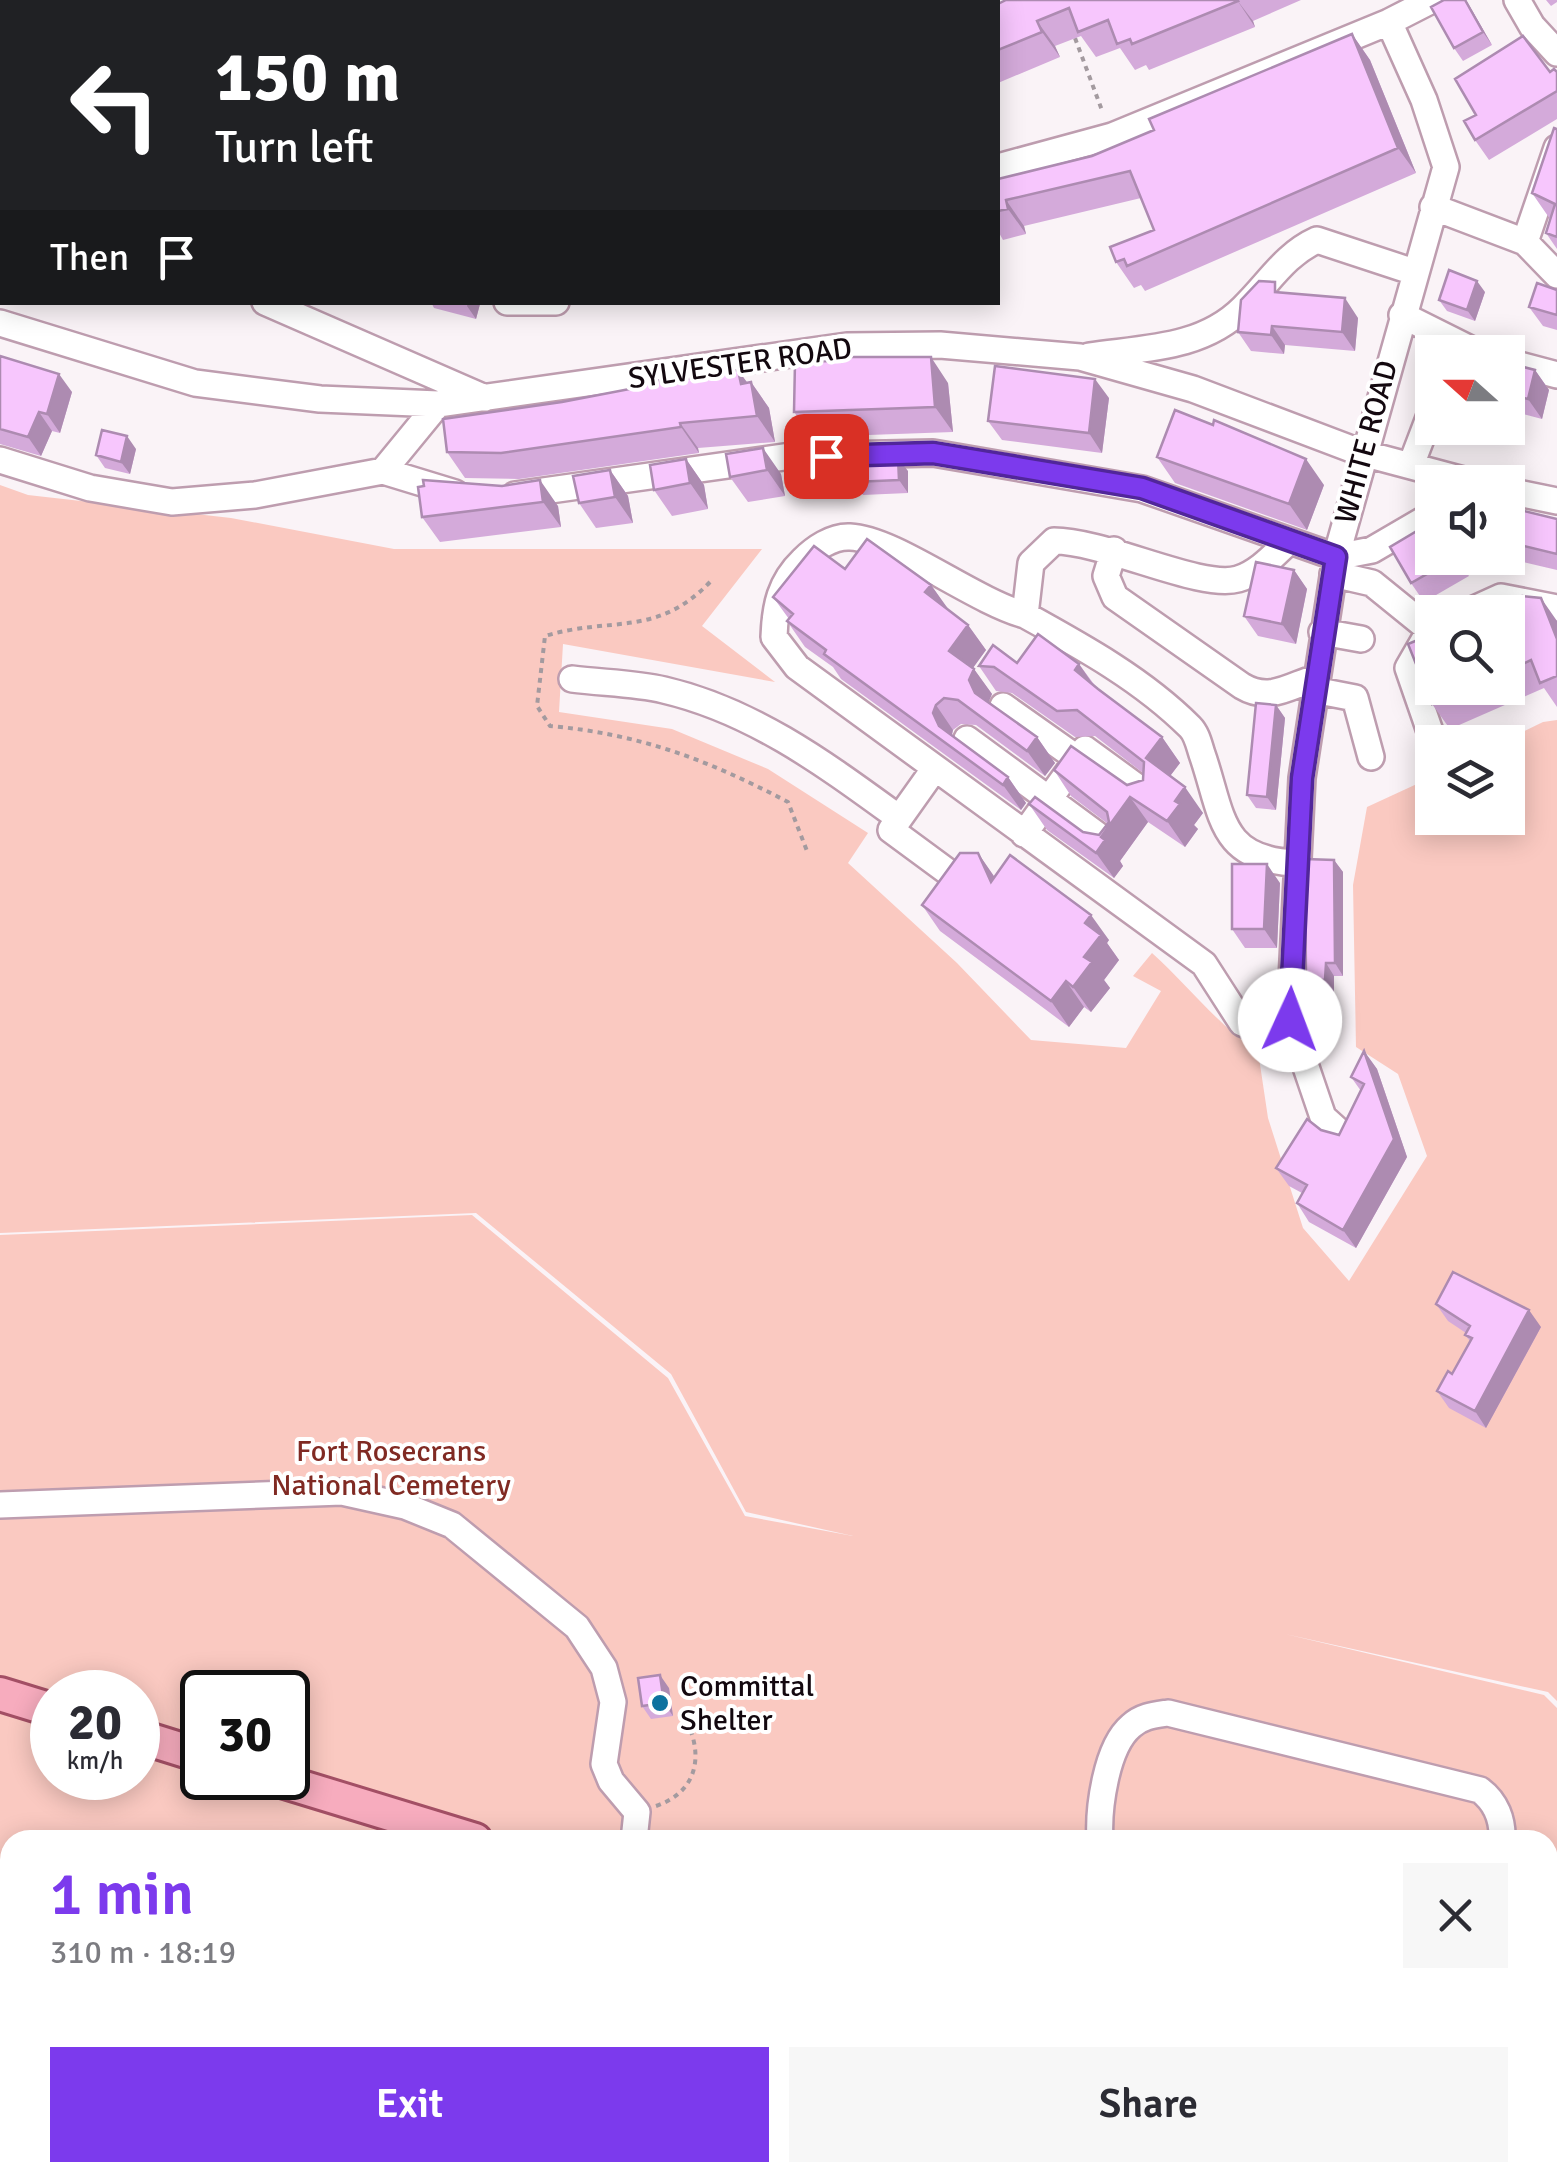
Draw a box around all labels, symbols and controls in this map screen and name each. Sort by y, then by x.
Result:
text: 150 m [215,34,400,120]
icon: left [50,40,180,170]
text: Turn left [215,120,374,175]
icon: arrive [149,230,204,285]
text: Then [50,234,129,281]
street label: SYLVESTER ROAD [626,329,854,398]
north arrow [1415,335,1525,445]
map controls [1415,335,1525,835]
street label: WHITE ROAD [1327,356,1406,528]
pin [784,414,869,499]
icon: arrive [799,429,854,484]
button: sound [1415,465,1525,575]
button: search [1415,595,1525,705]
button: layers [1415,725,1525,835]
position arrow [1238,968,1342,1072]
park label: Fort Rosecrans National Cemetery [271,1433,511,1504]
place label: Committal Shelter [680,1668,814,1739]
speed limit sign: 30 [180,1670,310,1800]
text: 20 [68,1692,122,1754]
marker: Committal Shelter [649,1692,671,1714]
text: km/h [67,1745,123,1776]
text: 1 min [50,1858,194,1932]
button: close [1403,1863,1508,1968]
text: 310 m · 18:19 [50,1933,236,1972]
button: Exit [50,2047,769,2162]
button: Share [789,2047,1508,2162]

